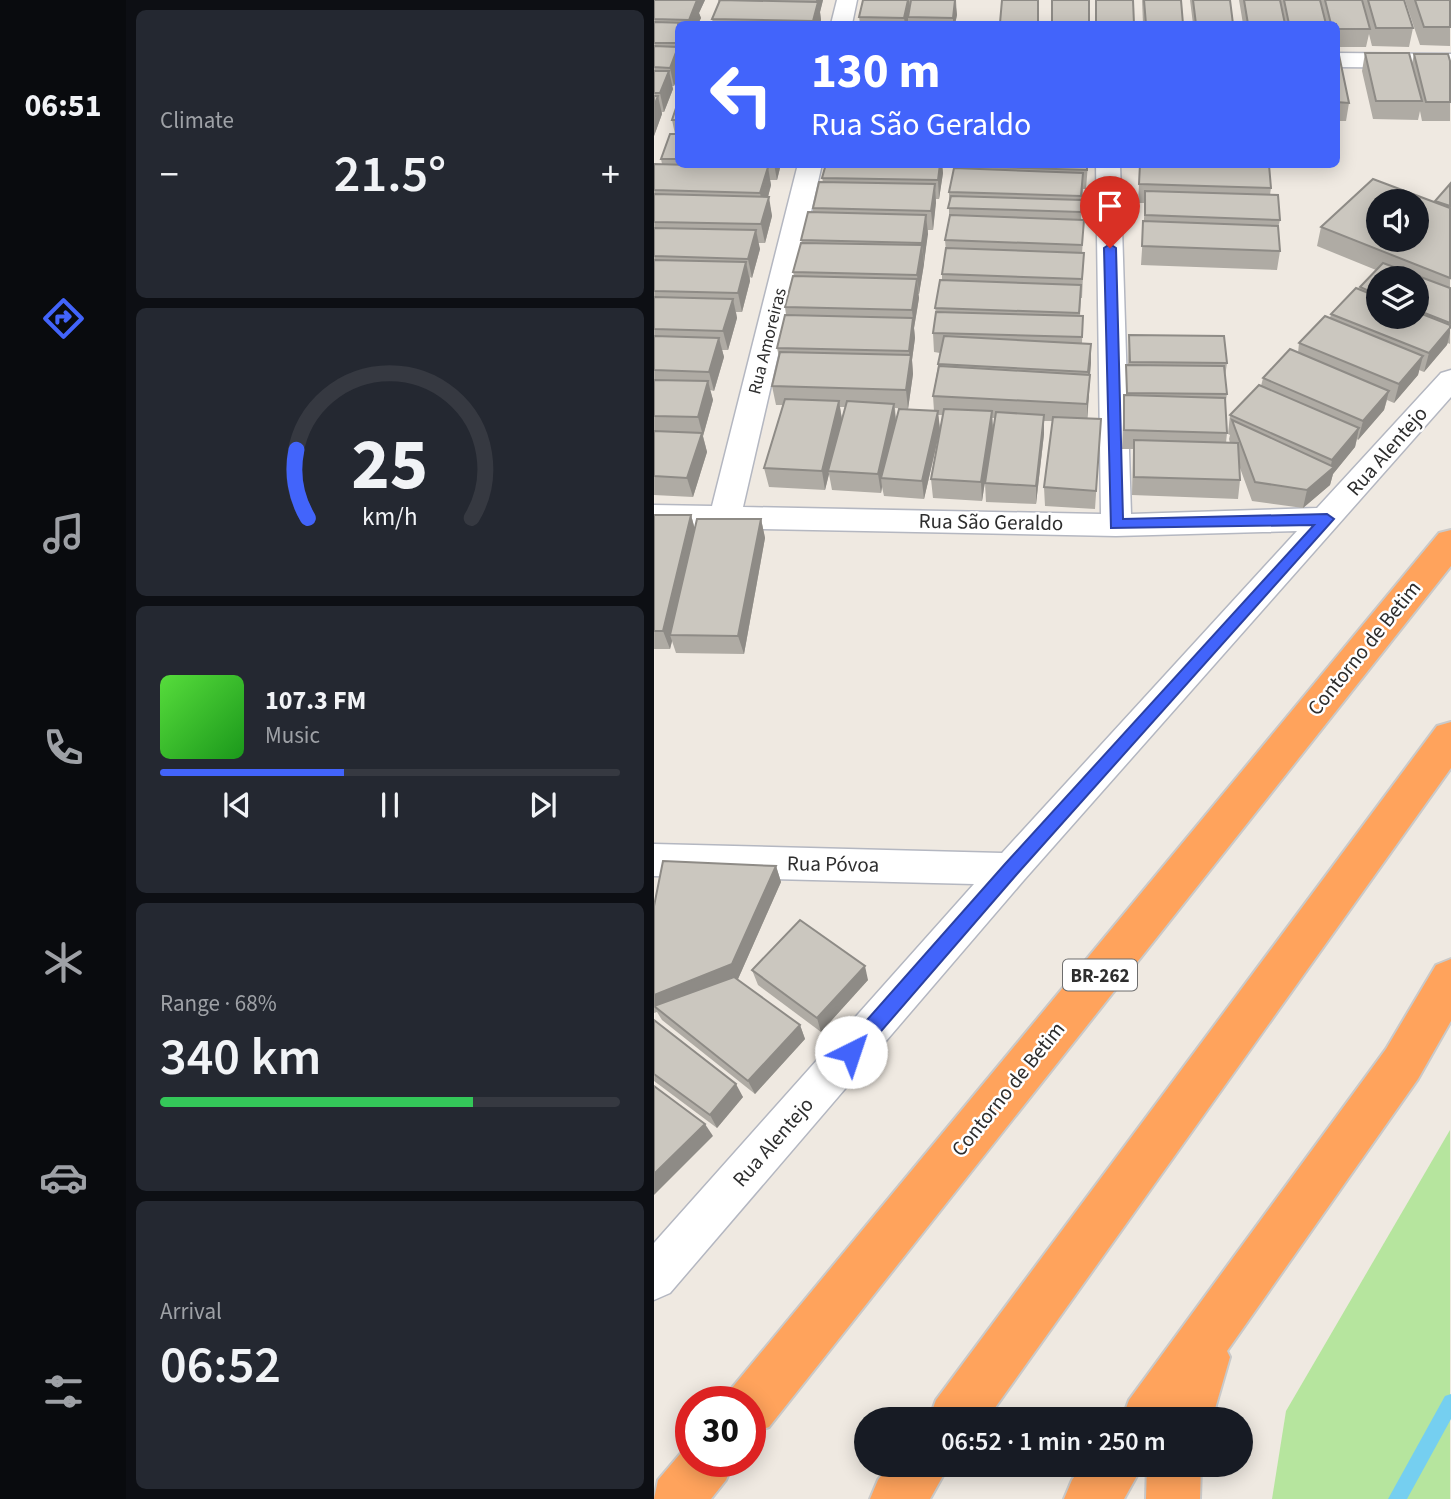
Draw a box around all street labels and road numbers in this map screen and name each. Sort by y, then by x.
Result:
street label: Rua Amoreiras [742,285,793,397]
street label: Rua Alentejo [1339,399,1435,503]
street label: Rua São Geraldo [918,506,1064,538]
street label: Contorno de Betim [1300,574,1428,722]
street label: Rua Póvoa [787,848,879,880]
road number: BR-262 [1063,959,1137,990]
street label: Contorno de Betim [944,1015,1072,1163]
street label: Rua Alentejo [725,1090,821,1194]

